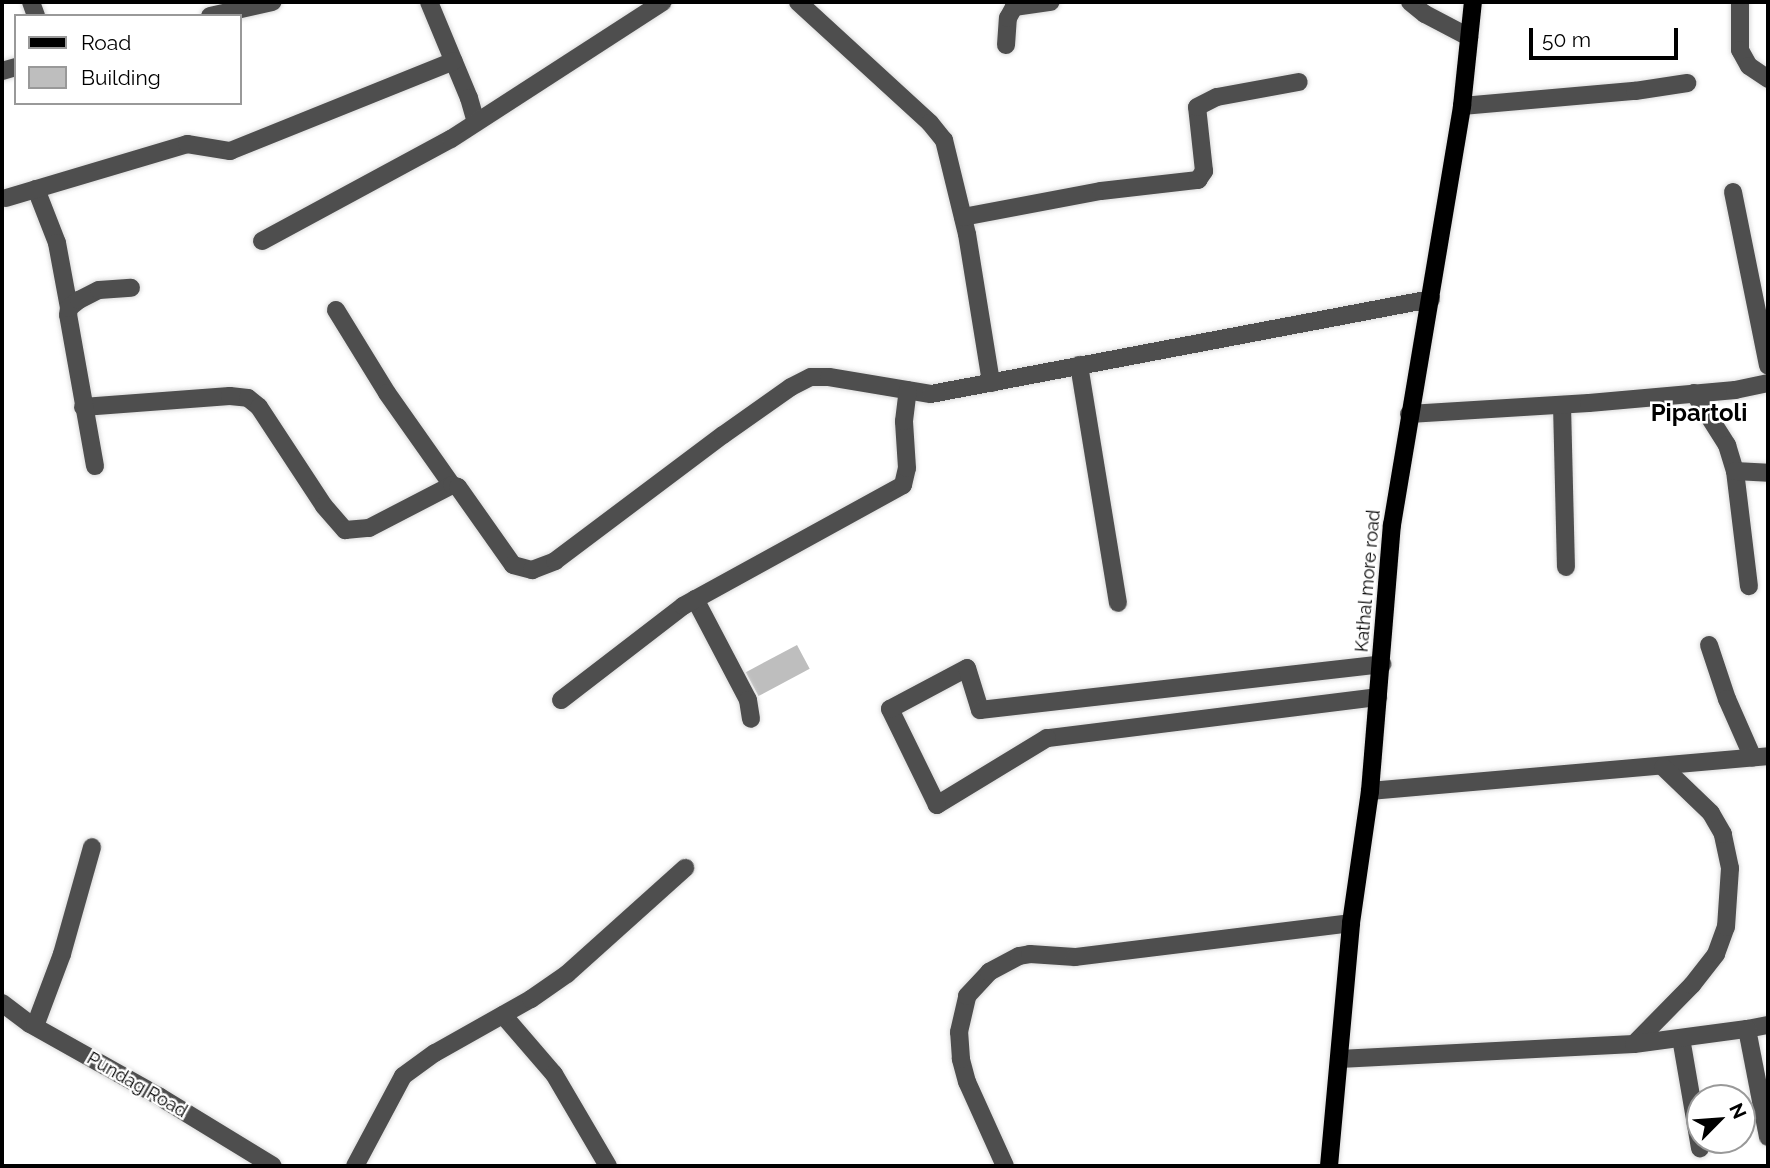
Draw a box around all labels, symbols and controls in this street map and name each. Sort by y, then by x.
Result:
legend [14,14,242,105]
scale bar [1532,14,1681,58]
text: 50 m [1542,27,1591,52]
text: Road [81,30,131,55]
text: Building [81,65,161,90]
district label: Pipartoli [1651,399,1747,427]
street label: Kathal more road [1351,509,1385,653]
street label: Pundag Road [83,1048,191,1122]
north arrow [1686,1084,1756,1154]
text: N [1725,1100,1751,1122]

